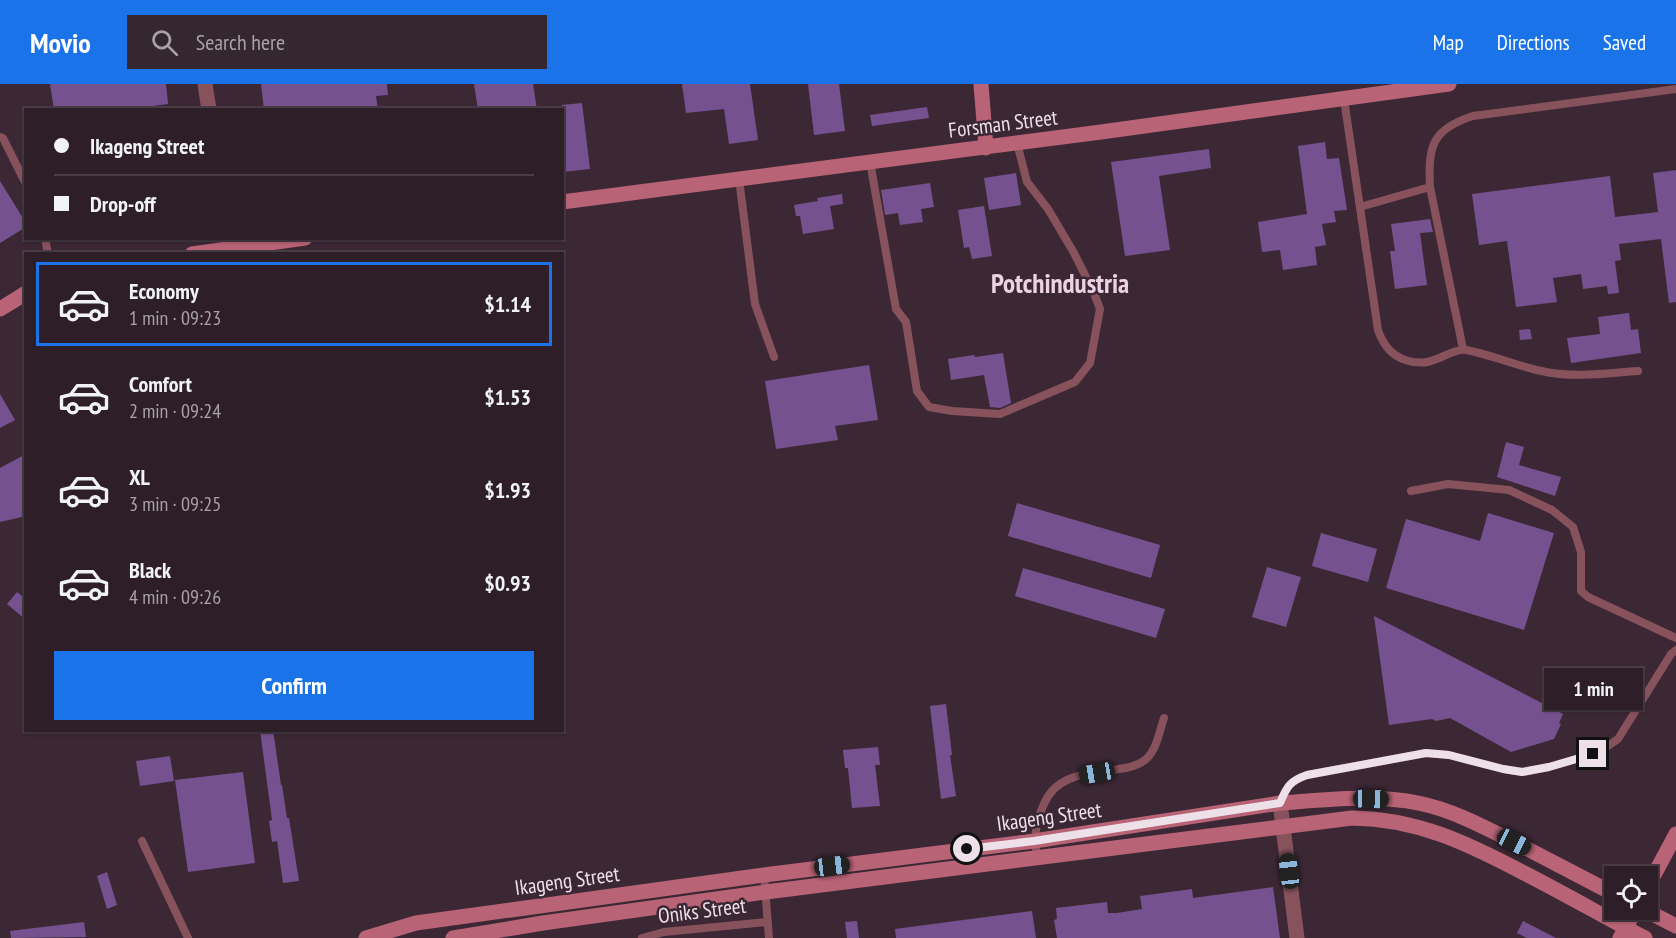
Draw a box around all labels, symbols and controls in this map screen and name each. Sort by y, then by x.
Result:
search box [127,15,547,69]
text: Movio [30,24,91,61]
icon: search [148,26,181,59]
text: Search here [196,28,285,56]
text: Map [1433,29,1464,56]
text: Directions [1497,29,1570,56]
text: Saved [1603,29,1646,56]
street label: Forsman Street [947,103,1059,144]
text: Ikageng Street [90,132,204,160]
text: Drop-off [90,190,156,218]
district label: Potchindustria [991,266,1129,300]
icon: car [57,277,111,331]
text: Economy [129,277,199,305]
text: $1.14 [484,290,531,318]
text: 1 min · 09:23 [129,305,221,331]
icon: car [57,370,111,424]
text: Comfort [129,370,192,398]
text: $1.53 [484,383,531,411]
text: 2 min · 09:24 [129,398,221,424]
icon: car [57,463,111,517]
text: XL [129,463,150,491]
text: $1.93 [484,476,531,504]
text: 3 min · 09:25 [129,491,221,517]
icon: car [57,556,111,610]
text: Black [129,556,171,584]
text: $0.93 [484,569,531,597]
text: 4 min · 09:26 [129,584,221,610]
button: Confirm [54,651,534,720]
callout: 1 min [1544,667,1642,709]
text: 1 min [1573,676,1614,702]
route end [1579,740,1606,767]
car [1078,761,1116,785]
car [1353,790,1389,808]
street label: Ikageng Street [995,796,1103,837]
car [1494,826,1534,858]
route start [953,835,980,862]
car [1278,852,1300,890]
car [813,855,851,877]
street label: Ikageng Street [513,860,621,901]
map controls [1604,866,1658,920]
button: locate [1604,866,1658,920]
street label: Oniks Street [656,892,748,929]

